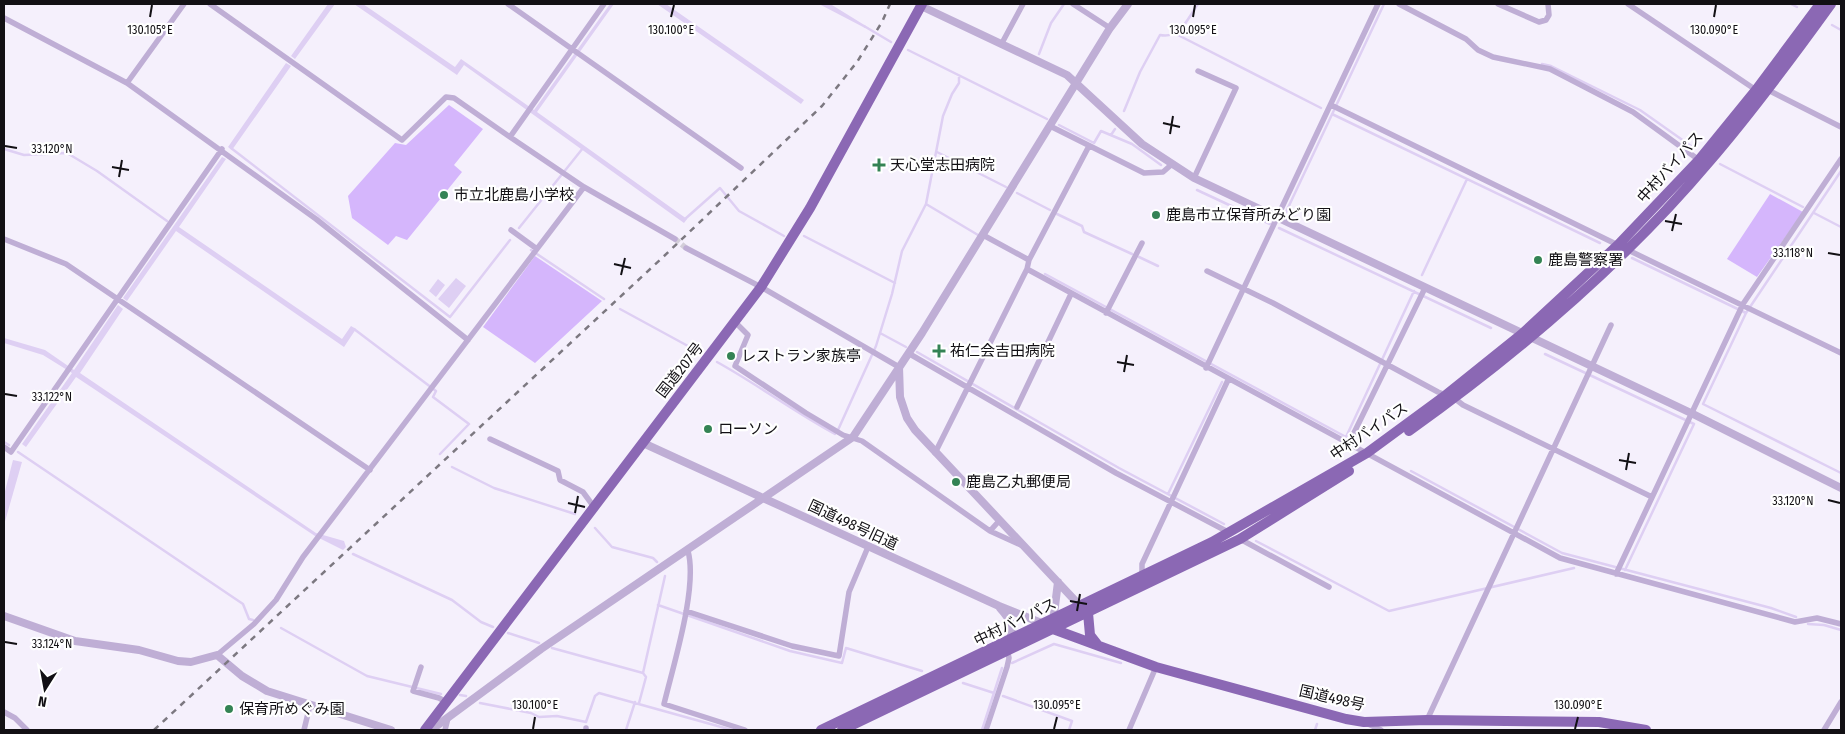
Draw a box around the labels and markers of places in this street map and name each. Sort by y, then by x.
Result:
place label: 天心堂志田病院 [890,156,995,174]
marker: 天心堂志田病院 [872,158,886,172]
place label: 市立北鹿島小学校 [454,186,574,204]
marker: 市立北鹿島小学校 [438,189,450,201]
place label: 鹿島市立保育所みどり園 [1166,206,1331,224]
marker: 鹿島市立保育所みどり園 [1150,209,1162,221]
place label: 鹿島警察署 [1548,251,1623,269]
marker: 鹿島警察署 [1532,254,1544,266]
place label: 祐仁会吉田病院 [950,342,1055,360]
marker: 祐仁会吉田病院 [932,344,946,358]
place label: レストラン家族亭 [741,347,861,365]
marker: レストラン家族亭 [725,350,737,362]
place label: ローソン [718,420,778,438]
marker: ローソン [702,423,714,435]
place label: 鹿島乙丸郵便局 [966,473,1071,491]
marker: 鹿島乙丸郵便局 [950,476,962,488]
place label: 保育所めぐみ園 [239,700,344,718]
marker: 保育所めぐみ園 [223,703,235,715]

